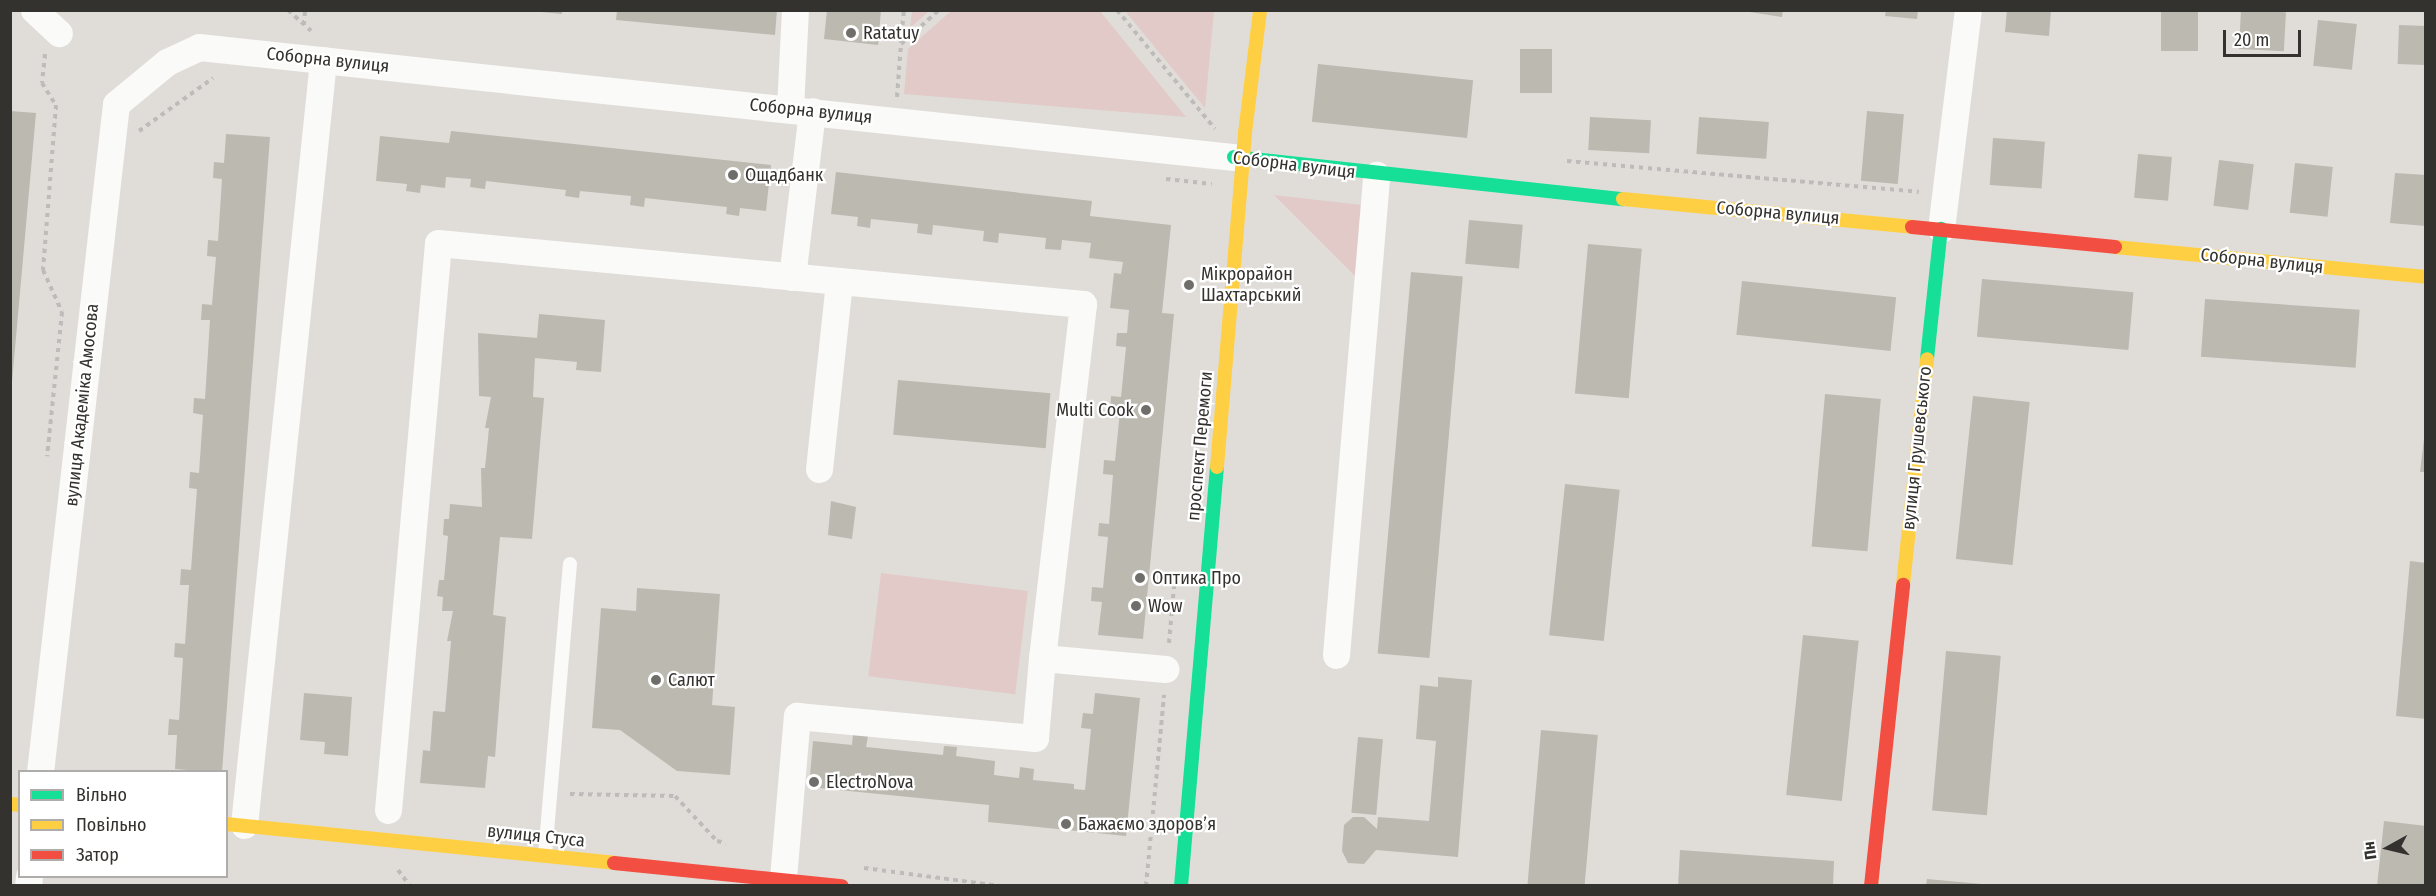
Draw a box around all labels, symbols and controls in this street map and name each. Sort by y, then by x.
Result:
scale bar [2226,18,2304,56]
place label: Ratatuy [863,22,919,44]
marker: Ratatuy [844,26,858,40]
text: 20 m [2234,29,2269,51]
street label: Соборна вулиця [266,43,390,77]
street label: Соборна вулиця [749,94,873,128]
street label: Соборна вулиця [1232,147,1356,183]
place label: Ощадбанк [745,164,823,186]
marker: Ощадбанк [726,168,740,182]
street label: Соборна вулиця [1716,197,1840,229]
street label: Соборна вулиця [2200,244,2324,278]
place label: Мікрорайон Шахтарський [1201,264,1301,306]
marker: Мікрорайон Шахтарський [1182,278,1196,292]
street label: вулиця Академіка Амосова [61,303,103,507]
street label: вулиця Грушевського [1898,365,1936,531]
street label: проспект Перемоги [1183,370,1217,522]
place label: Multi Cook [1056,399,1134,421]
marker: Multi Cook [1139,403,1153,417]
place label: Оптика Про [1152,567,1241,589]
marker: Оптика Про [1133,571,1147,585]
place label: Wow [1148,595,1183,617]
marker: Wow [1129,599,1143,613]
place label: Салют [668,669,715,691]
marker: Салют [649,673,663,687]
legend [18,770,228,878]
place label: ElectroNova [826,771,914,793]
marker: ElectroNova [807,775,821,789]
text: Вільно [76,784,127,806]
place label: Бажаємо здоровʼя [1078,813,1216,835]
text: Повільно [76,814,147,836]
marker: Бажаємо здоровʼя [1059,817,1073,831]
north arrow [2358,818,2418,878]
street label: вулиця Стуса [486,820,586,852]
text: Пн [2359,840,2380,861]
text: Затор [76,844,119,866]

